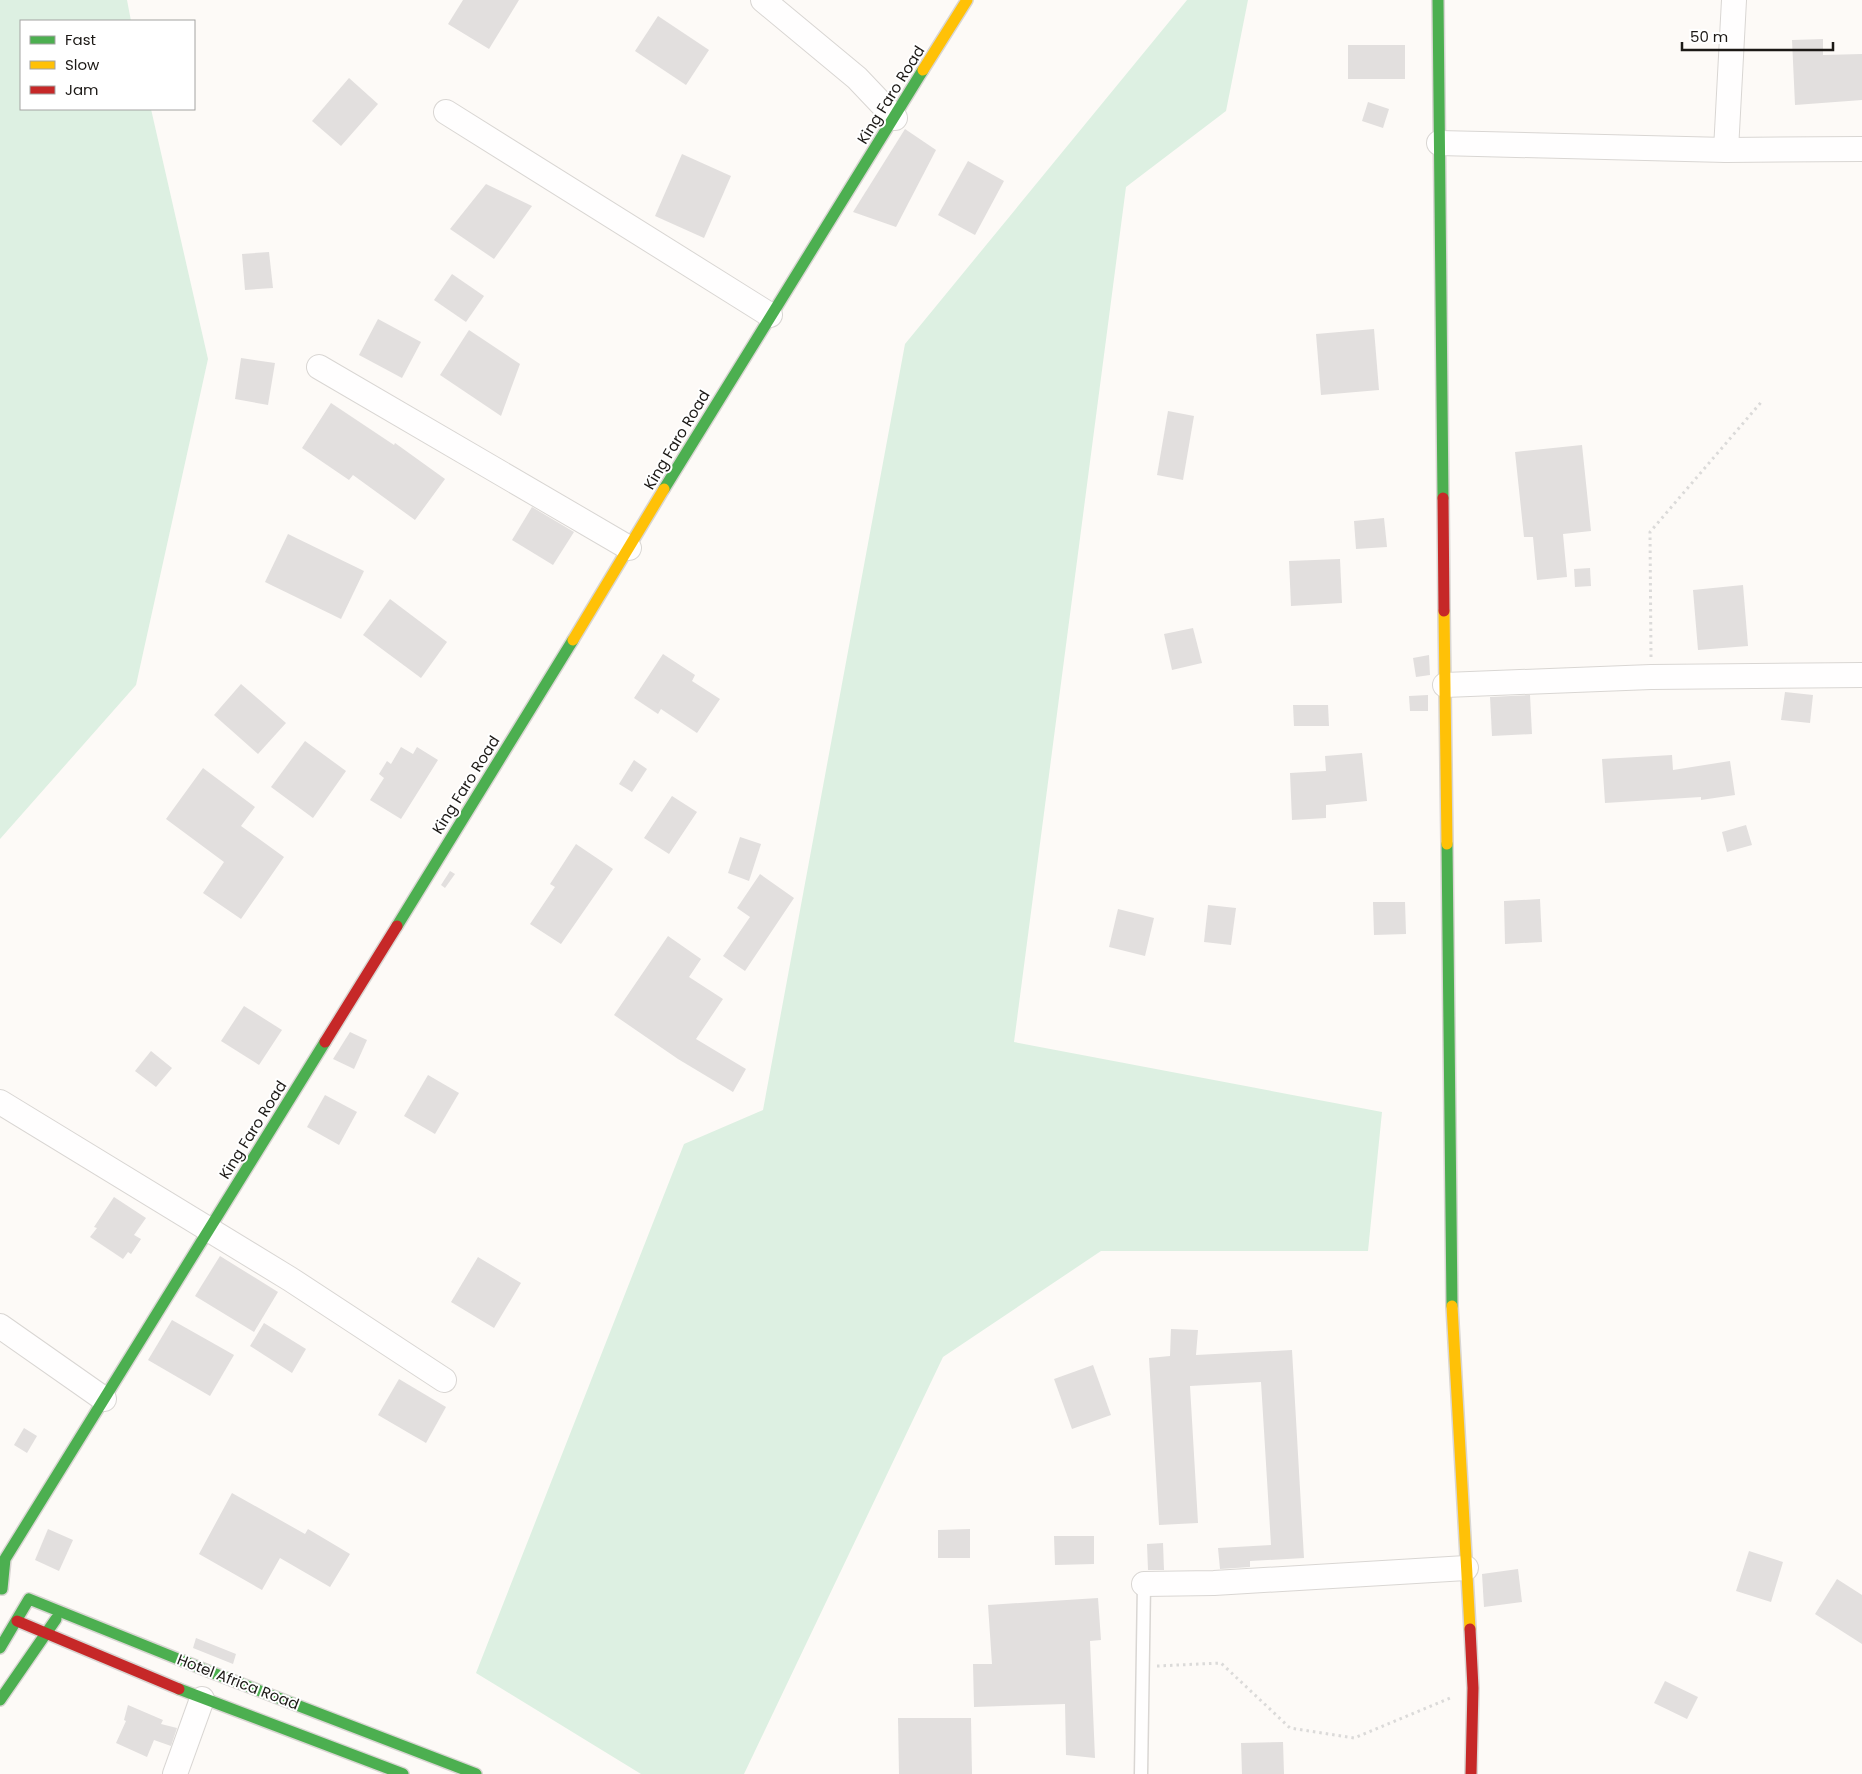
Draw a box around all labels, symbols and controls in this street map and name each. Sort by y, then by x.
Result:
legend [20,20,195,110]
scale bar [1682,20,1833,52]
text: 50 m [1690,26,1728,47]
text: Fast [65,29,96,50]
street label: King Faro Road [852,42,929,148]
text: Slow [65,54,100,75]
text: Jam [65,79,99,100]
street label: King Faro Road [639,386,714,493]
street label: King Faro Road [427,732,504,838]
street label: King Faro Road [214,1077,291,1183]
street label: Hotel Africa Road [174,1649,302,1714]

